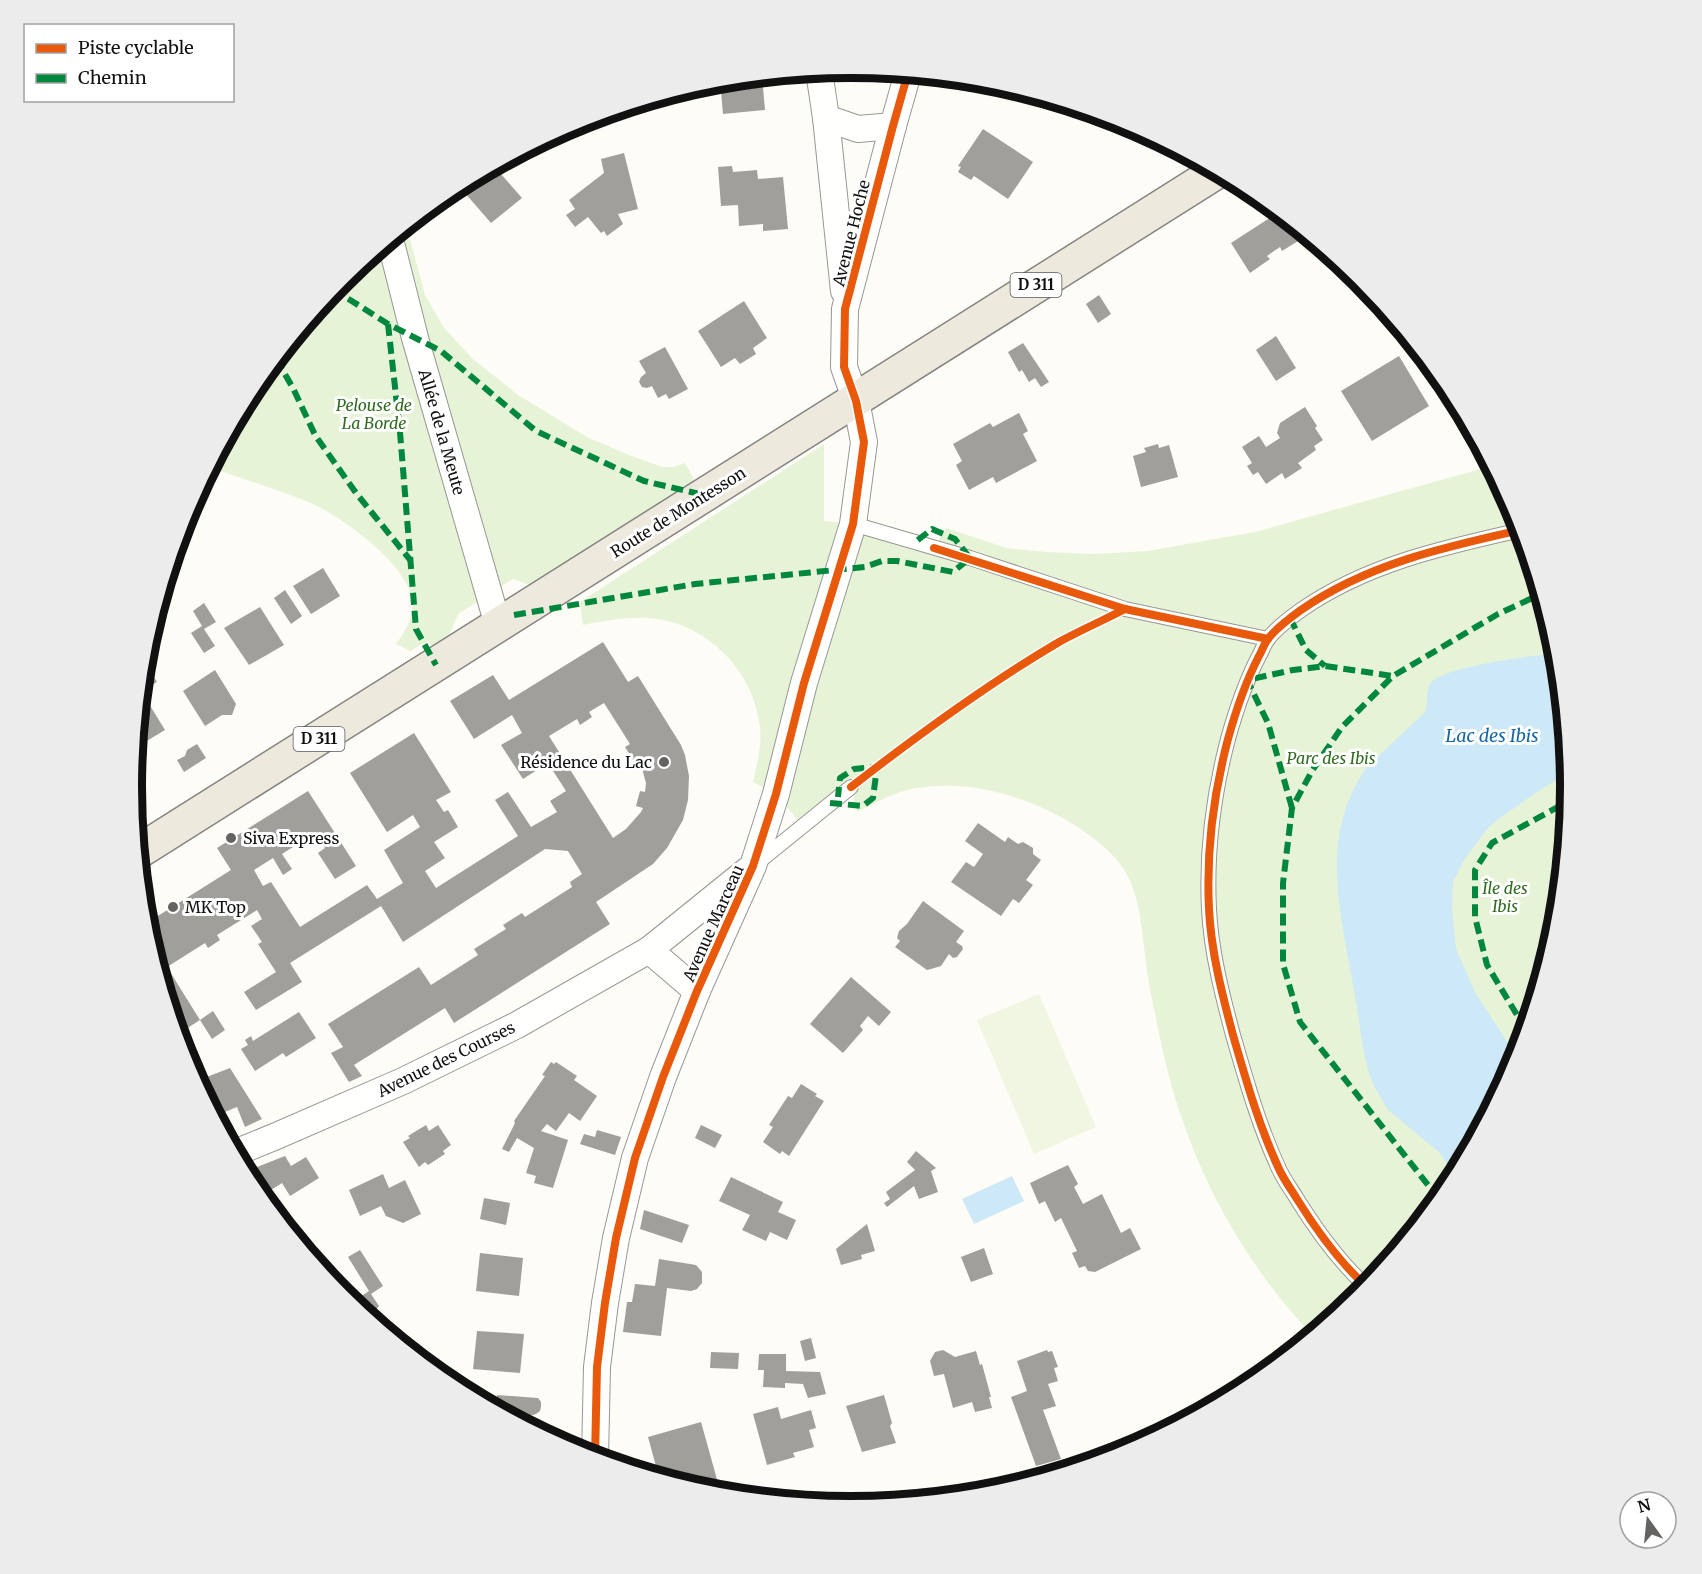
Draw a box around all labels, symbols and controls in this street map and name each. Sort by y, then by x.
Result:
legend [24,24,234,102]
text: Piste cyclable [78,36,194,59]
text: Chemin [78,66,147,89]
street label: Avenue Hoche [828,178,874,289]
road number: D 311 [1010,273,1062,297]
street label: Allée de la Meute [414,366,469,497]
park label: Pelouse de La Borde [336,395,412,433]
street label: Route de Montesson [607,462,750,562]
water label: Lac des Ibis [1445,724,1539,747]
road number: D 311 [294,727,344,751]
park label: Parc des Ibis [1287,748,1376,768]
place label: Résidence du Lac [520,752,652,772]
marker: Résidence du Lac [657,755,671,769]
place label: Siva Express [243,828,339,848]
marker: Siva Express [224,831,238,845]
street label: Avenue Marceau [678,861,748,985]
park label: Île des Ibis [1482,878,1528,916]
place label: MK Top [185,897,246,917]
marker: MK Top [166,900,180,914]
street label: Avenue des Courses [373,1017,518,1101]
north arrow [1618,1490,1678,1550]
text: N [1635,1494,1653,1517]

